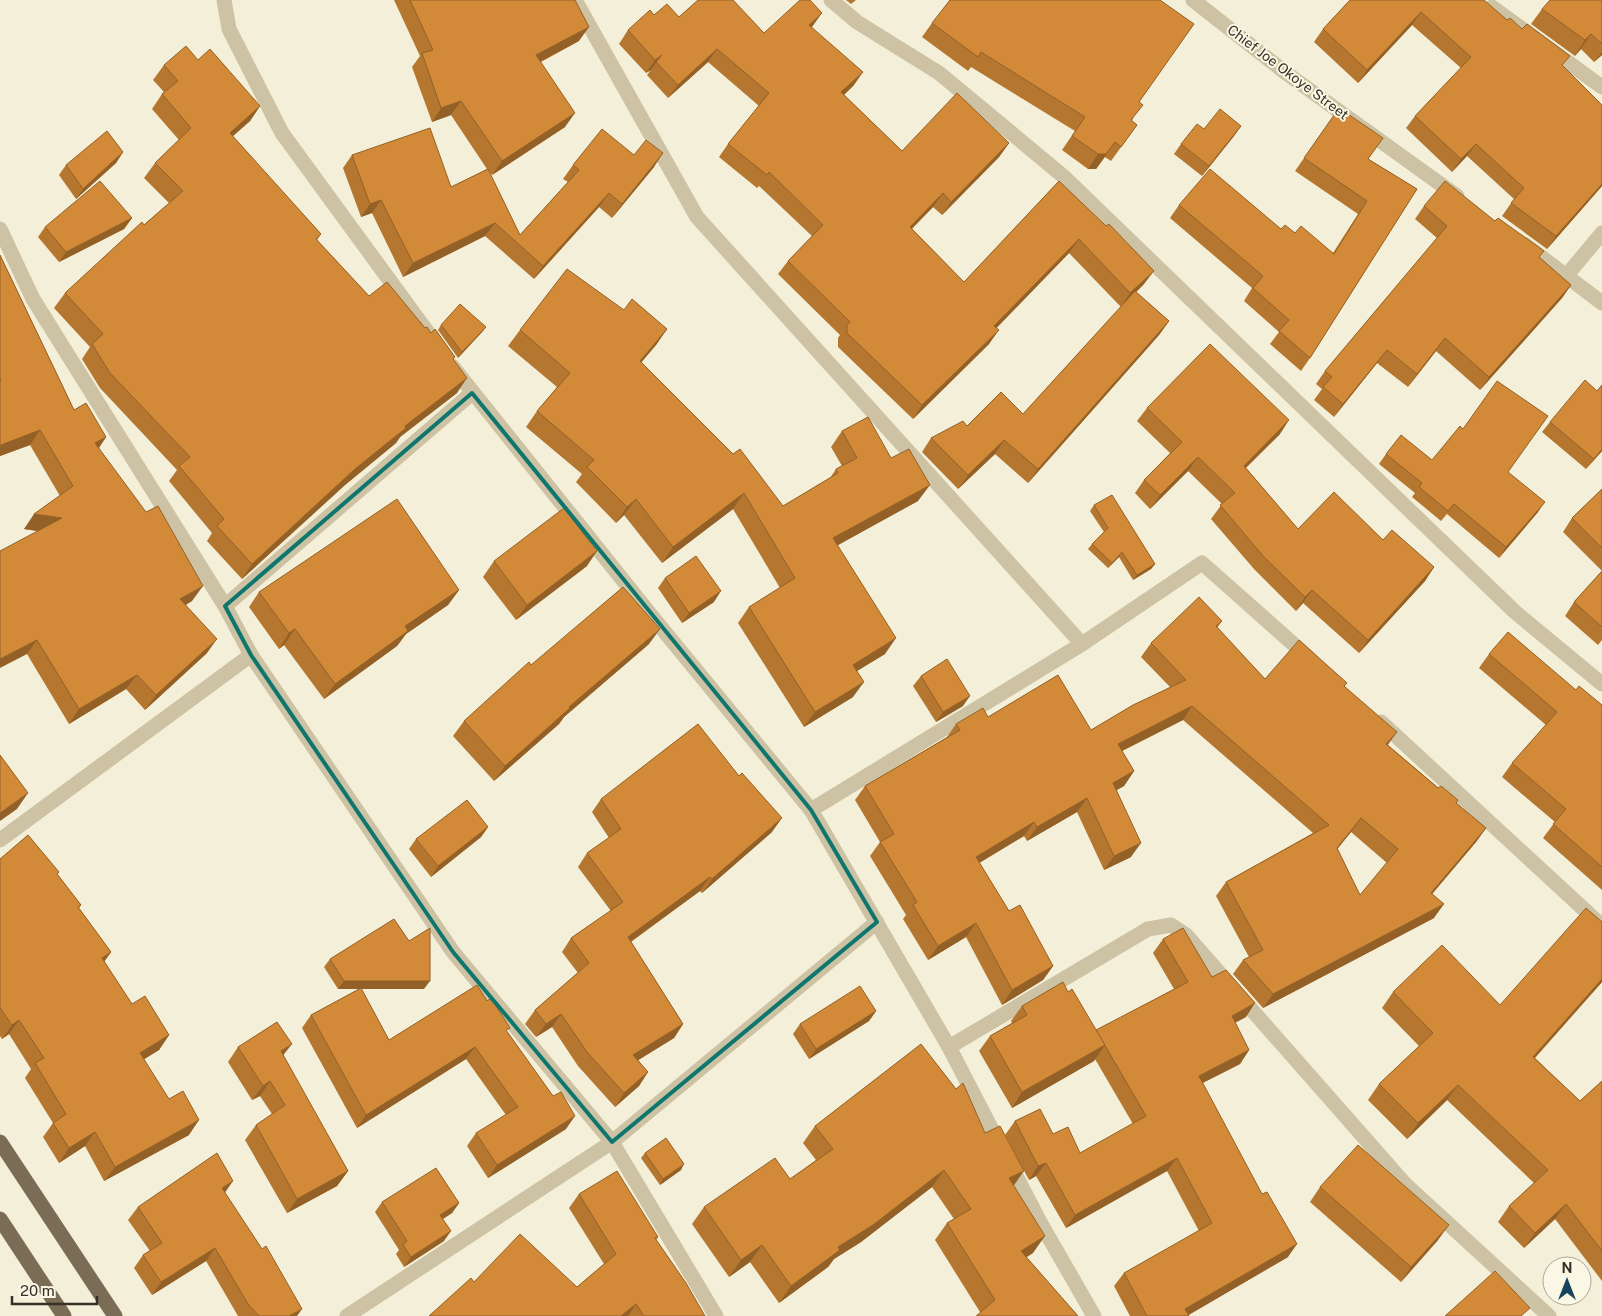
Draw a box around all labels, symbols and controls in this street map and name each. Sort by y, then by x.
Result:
street label: Chief Joe Okoye Street [1224,21,1352,123]
north arrow [1542,1256,1592,1306]
text: N [1562,1260,1572,1276]
scale bar [12,1274,98,1306]
text: 20 m [20,1282,55,1299]

